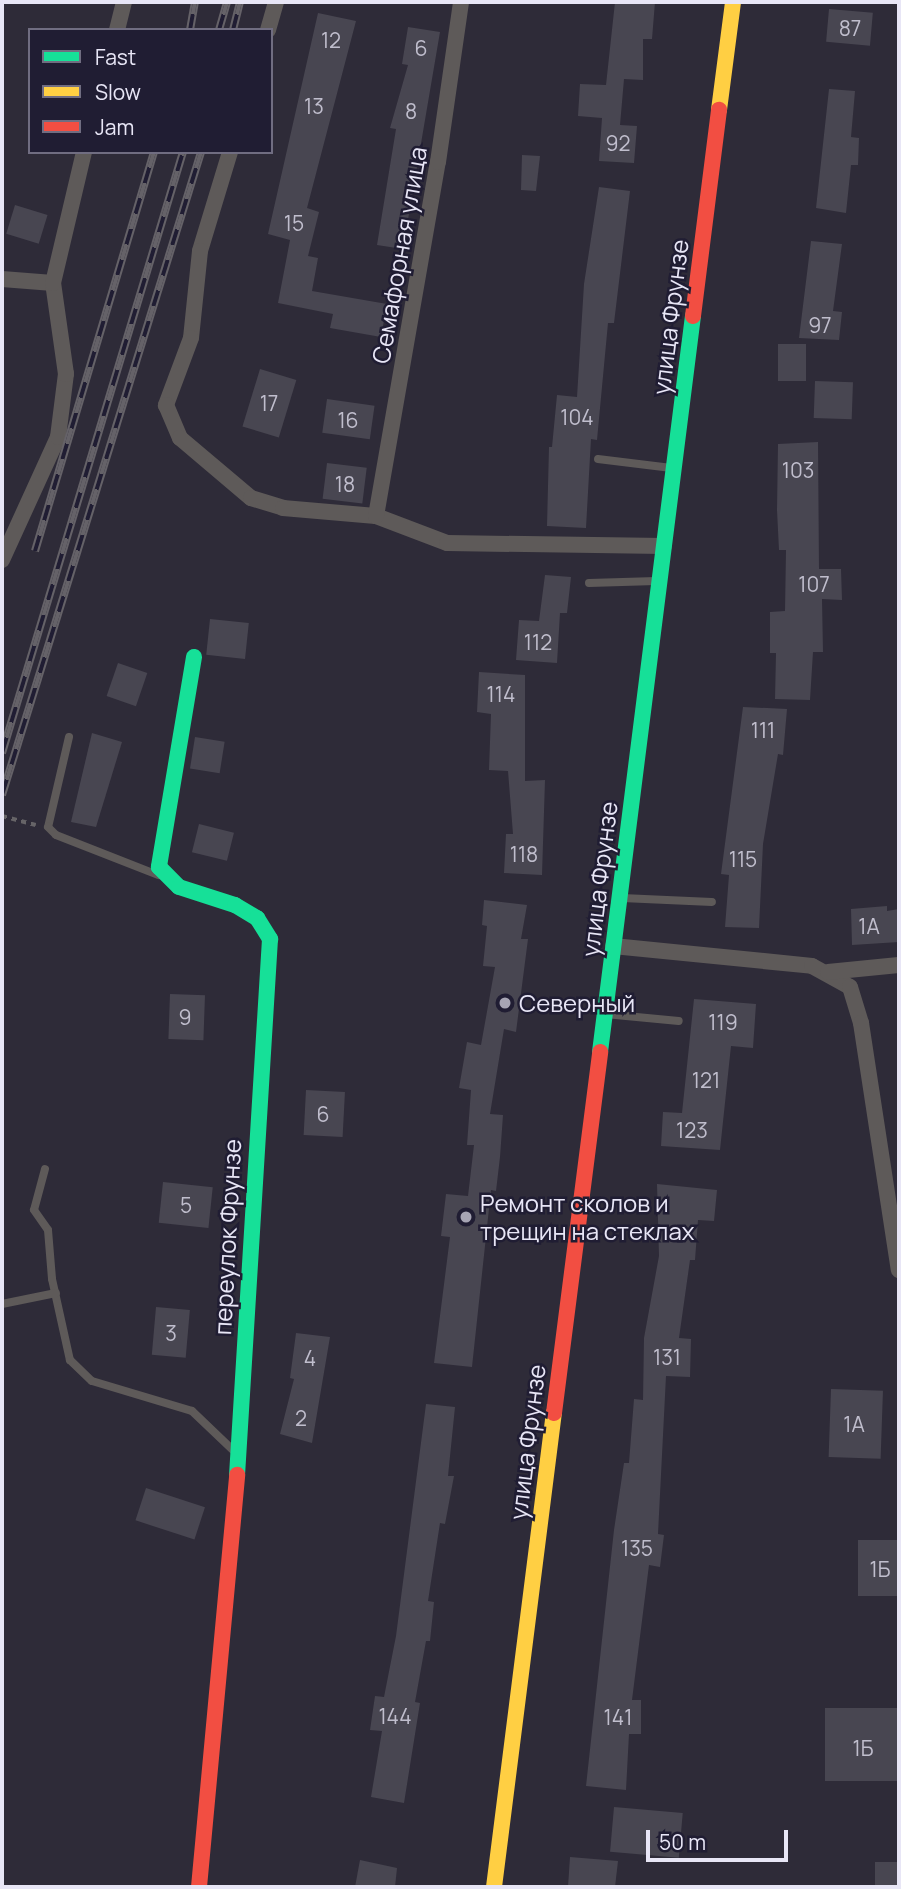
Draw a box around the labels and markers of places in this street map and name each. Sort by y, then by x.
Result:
place label: Северный [519,989,635,1017]
marker: Северный [497,995,513,1011]
place label: Ремонт сколов и трещин на стеклах [480,1189,694,1245]
marker: Ремонт сколов и трещин на стеклах [458,1209,474,1225]

